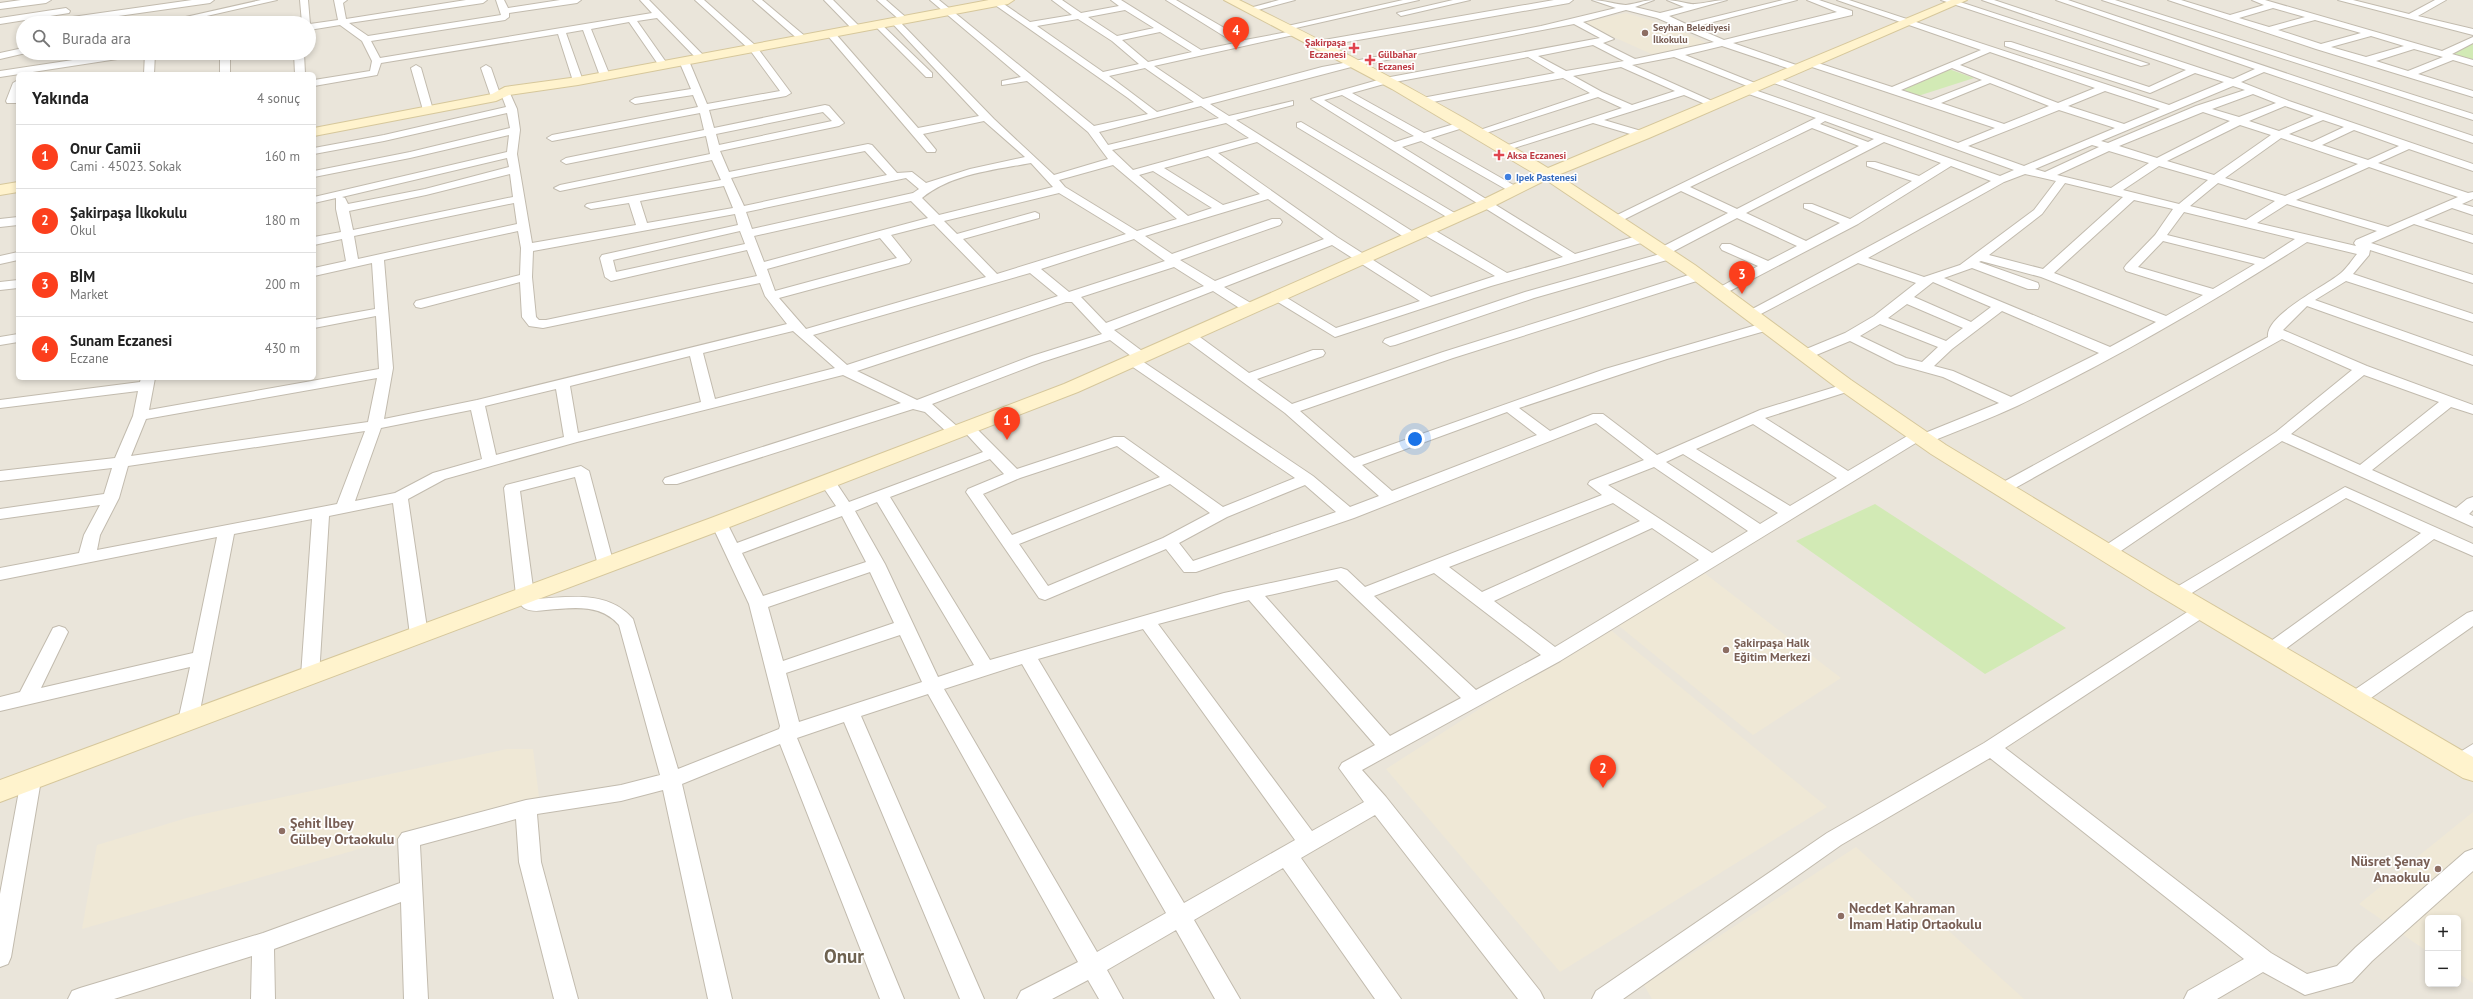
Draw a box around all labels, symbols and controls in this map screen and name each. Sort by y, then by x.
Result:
search box [16,16,316,60]
pin: 4 [1223,17,1249,50]
place label: Seyhan Belediyesi İlkokulu [1653,21,1731,46]
icon: search [30,27,52,49]
marker: Seyhan Belediyesi İlkokulu [1640,28,1650,38]
text: Burada ara [62,29,131,48]
place label: Şakirpaşa Eczanesi [1305,36,1346,61]
marker: Şakirpaşa Eczanesi [1349,43,1359,53]
place label: Gülbahar Eczanesi [1378,48,1417,73]
marker: Gülbahar Eczanesi [1365,55,1375,65]
text: Yakında [32,87,89,109]
text: 4 sonuç [257,90,300,107]
text: Onur Camii [70,139,141,158]
text: 1 [41,148,49,165]
text: 160 m [265,148,300,165]
place label: Aksa Eczanesi [1507,149,1566,162]
marker: Aksa Eczanesi [1494,150,1504,160]
text: Cami · 45023. Sokak [70,158,182,175]
place label: Ipek Pastenesi [1516,171,1577,184]
marker: Ipek Pastenesi [1503,172,1513,182]
text: Şakirpaşa İlkokulu [70,203,187,222]
text: 2 [41,212,49,229]
text: 180 m [265,212,300,229]
text: Okul [70,222,96,239]
pin: 3 [1729,261,1755,294]
text: BİM [70,267,95,286]
text: 3 [41,276,49,293]
text: 200 m [265,276,300,293]
text: Market [70,286,108,303]
text: Sunam Eczanesi [70,331,172,350]
text: 4 [41,340,49,357]
text: 430 m [265,340,300,357]
text: Eczane [70,350,109,367]
pin: 1 [994,407,1020,440]
your location [1405,429,1425,449]
place label: Şakirpaşa Halk Eğitim Merkezi [1734,635,1810,664]
marker: Şakirpaşa Halk Eğitim Merkezi [1721,645,1731,655]
pin: 2 [1590,755,1616,788]
place label: Şehit İlbey Gülbey Ortaokulu [290,814,394,848]
marker: Şehit İlbey Gülbey Ortaokulu [277,826,287,836]
place label: Nüsret Şenay Anaokulu [2351,852,2430,886]
marker: Nüsret Şenay Anaokulu [2433,864,2443,874]
place label: Necdet Kahraman İmam Hatip Ortaokulu [1849,899,1982,933]
marker: Necdet Kahraman İmam Hatip Ortaokulu [1836,911,1846,921]
map controls [2425,915,2461,987]
button: + [2425,915,2461,951]
district label: Onur [824,944,864,968]
button: − [2425,951,2461,987]

